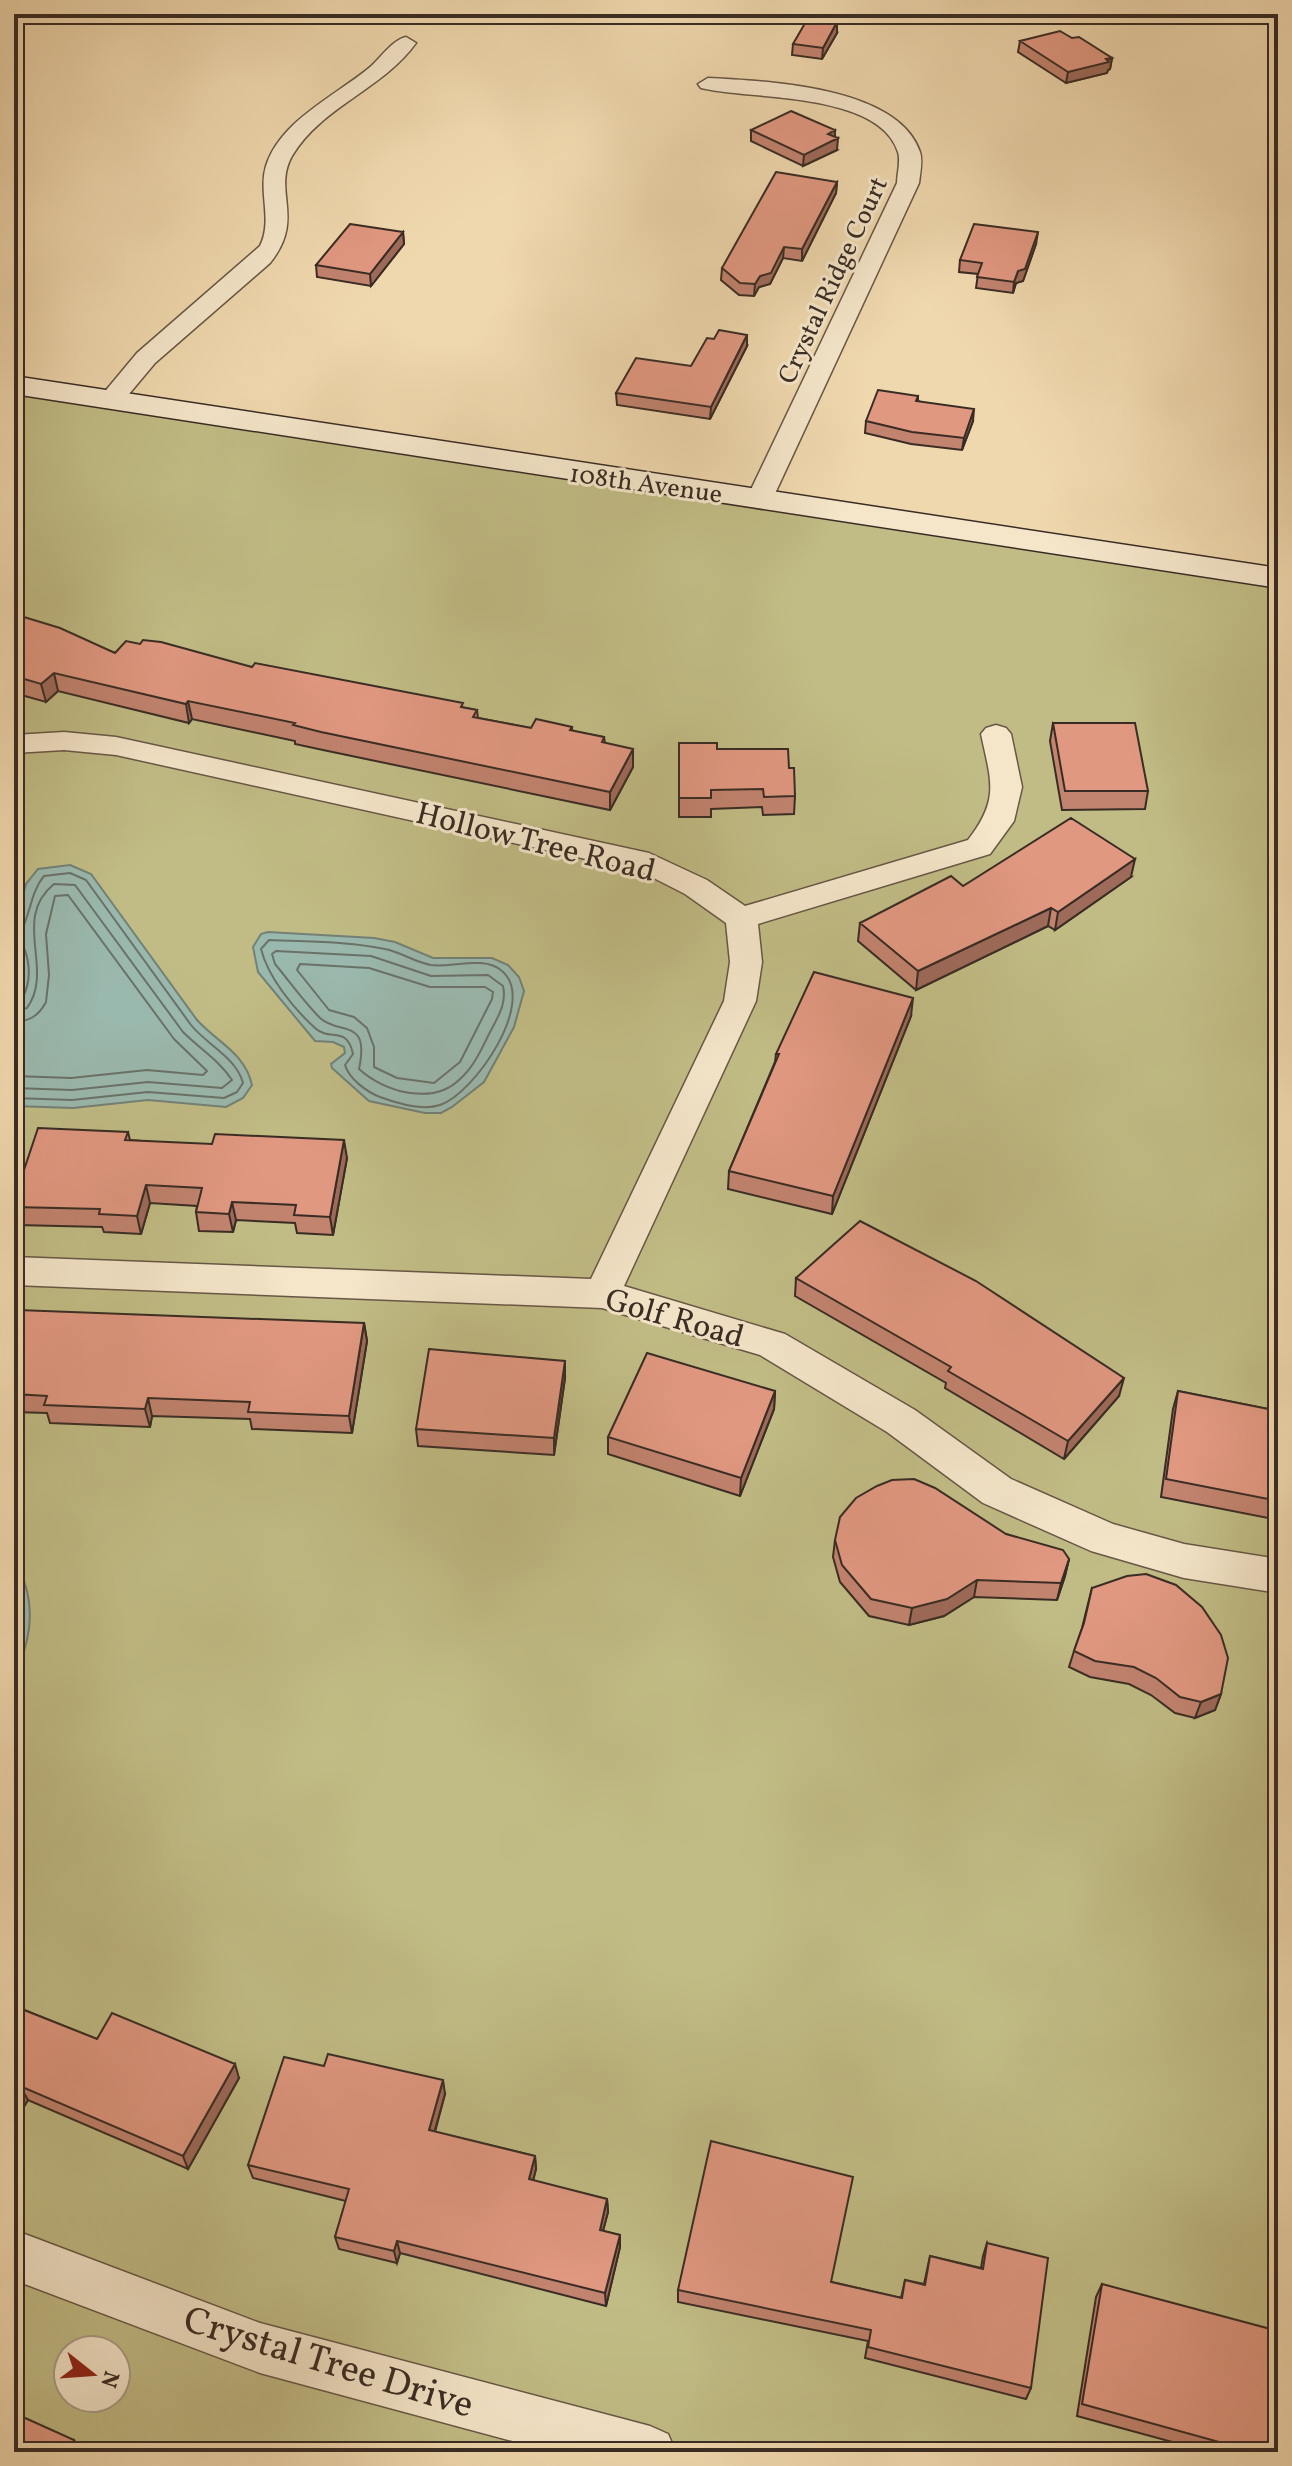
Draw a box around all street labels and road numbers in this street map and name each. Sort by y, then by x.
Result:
street label: Crystal Ridge Court [770,171,898,390]
street label: 108th Avenue [567,456,724,514]
street label: Hollow Tree Road [411,793,660,895]
street label: Golf Road [600,1279,749,1361]
street label: Crystal Tree Drive [176,2295,480,2434]

